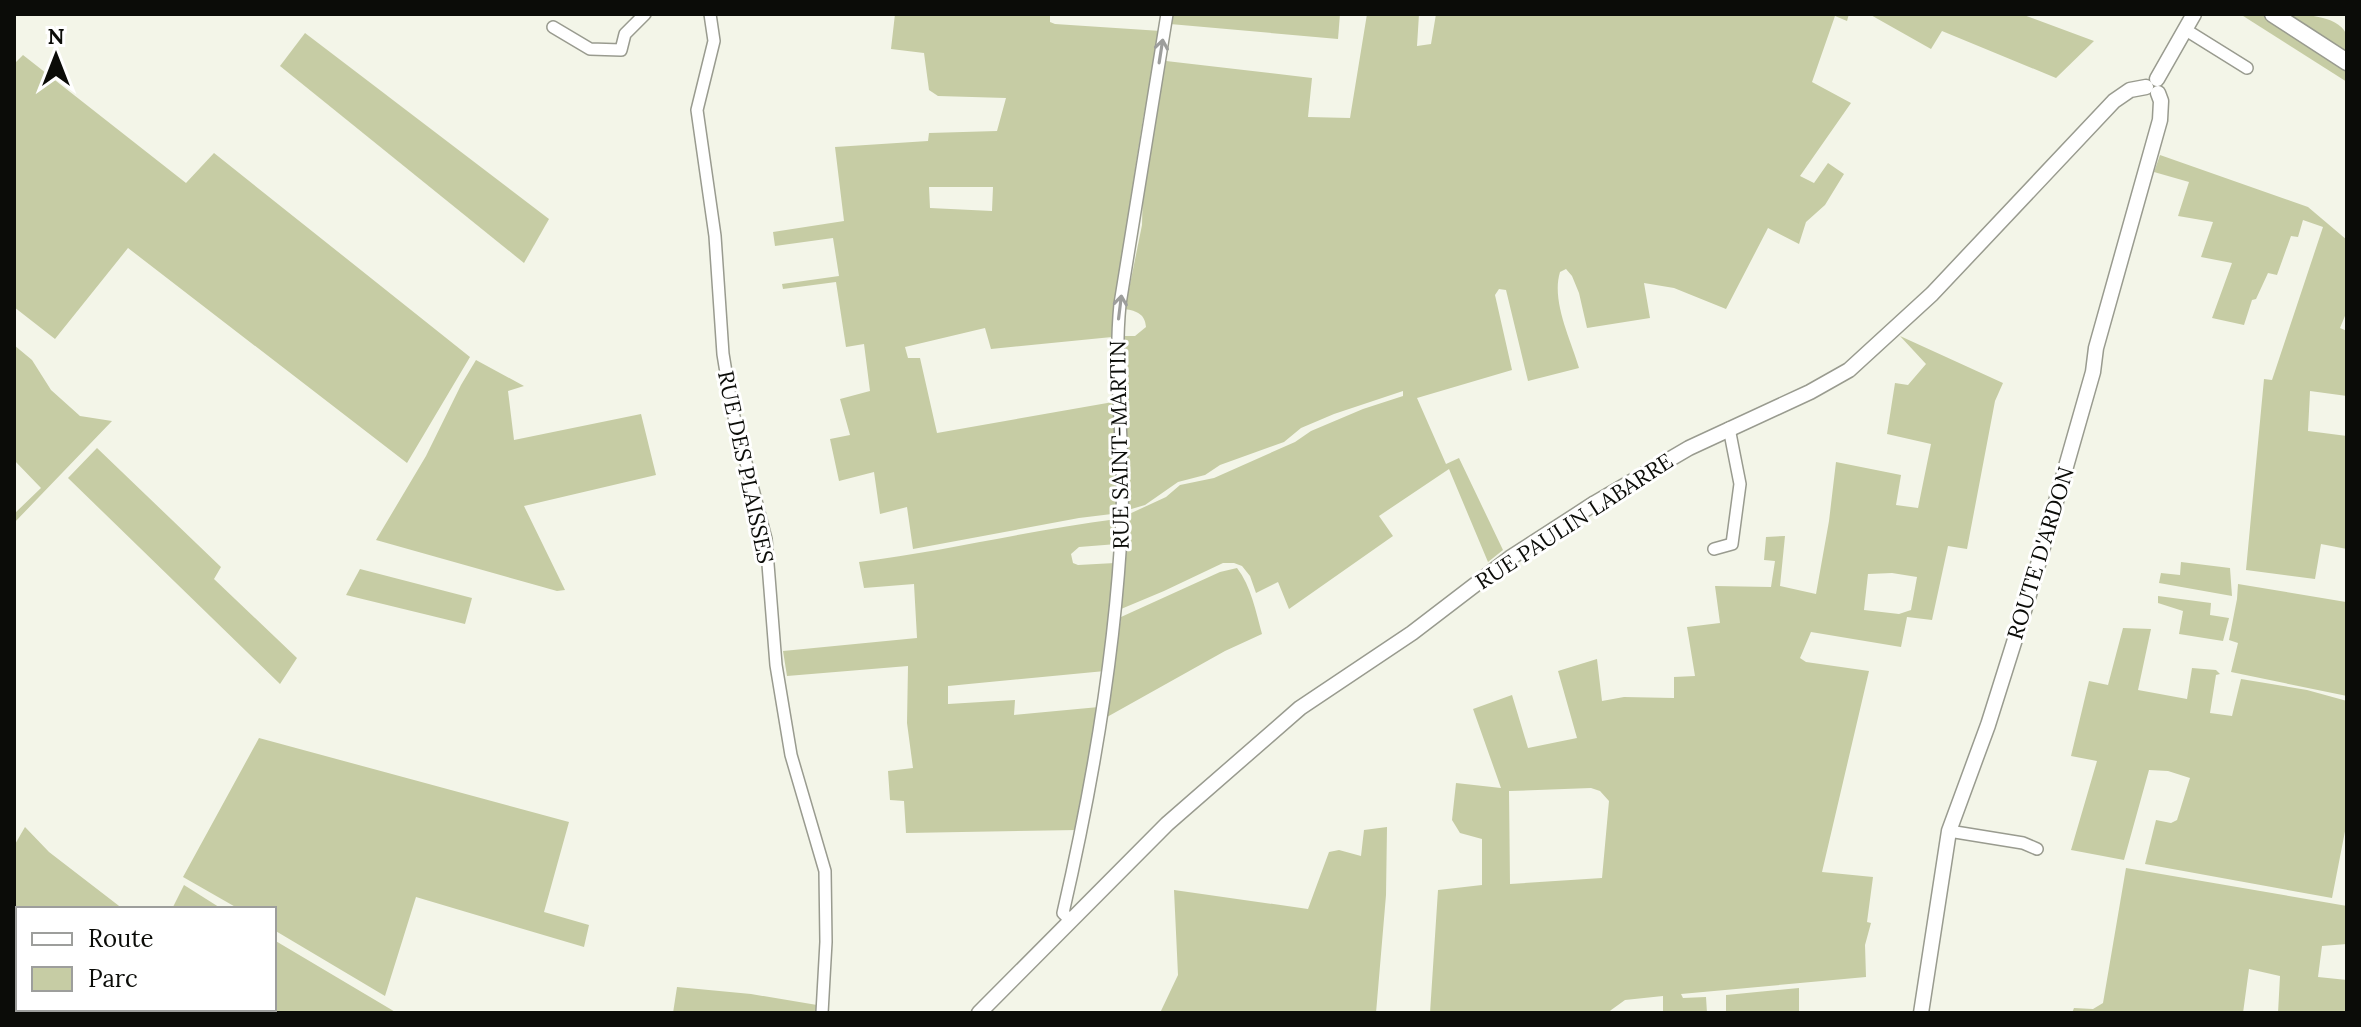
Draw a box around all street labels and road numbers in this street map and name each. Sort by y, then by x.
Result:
street label: RUE SAINT-MARTIN [1103,340,1135,550]
street label: RUE DES PLAISSES [712,368,780,566]
street label: RUE PAULIN LABARRE [1470,447,1678,595]
street label: ROUTE D'ARDON [2000,463,2080,643]

